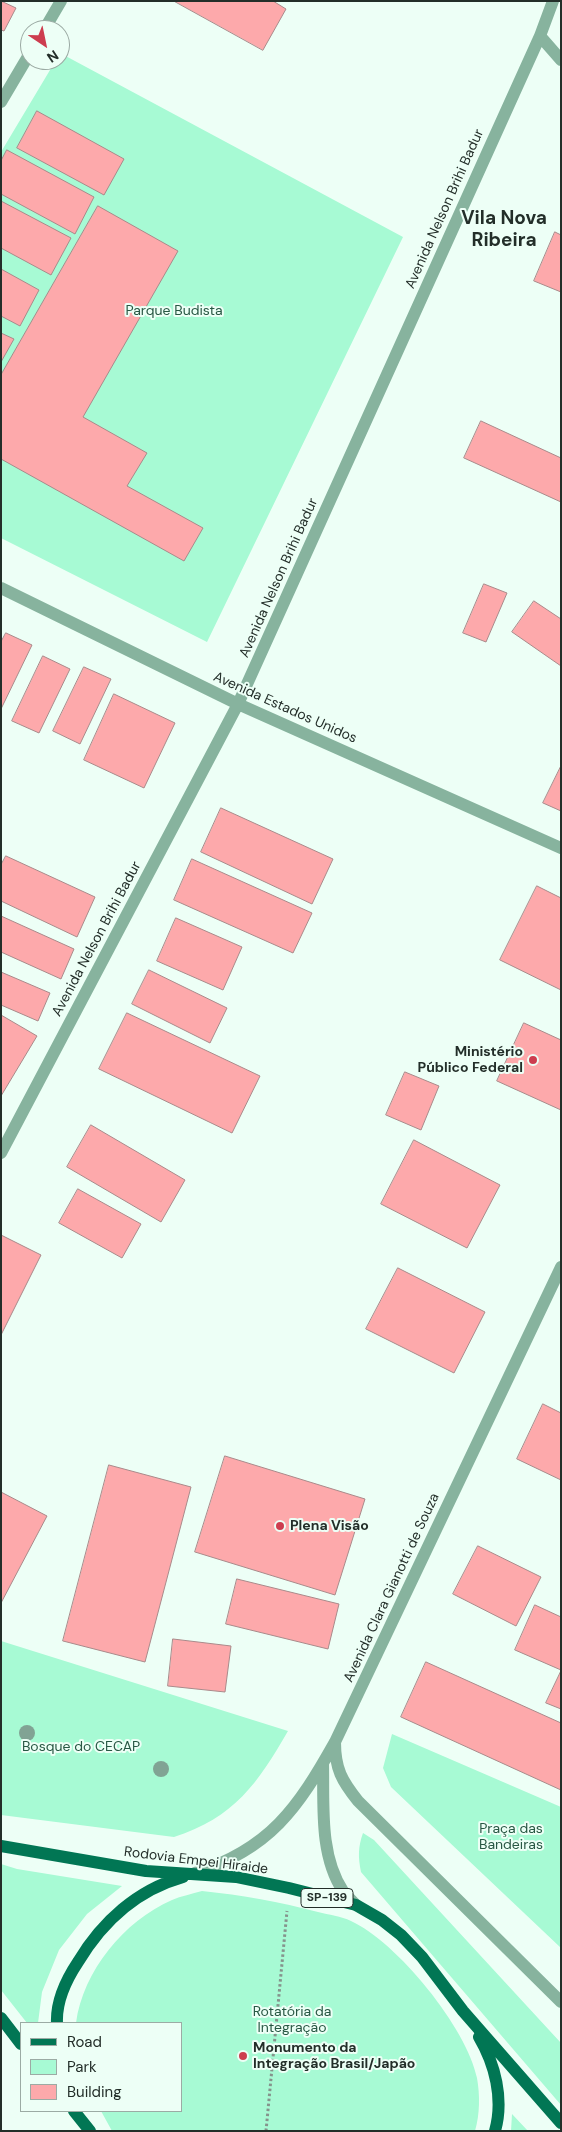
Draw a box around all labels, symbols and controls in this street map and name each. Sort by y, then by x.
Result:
north arrow [20,20,70,70]
text: N [44,46,62,67]
street label: Avenida Nelson Brihi Badur [402,127,488,291]
district label: Vila Nova Ribeira [461,208,547,252]
park label: Parque Budista [125,303,223,319]
street label: Avenida Nelson Brihi Badur [236,496,322,660]
street label: Avenida Estados Unidos [211,669,359,747]
street label: Avenida Nelson Brihi Badur [49,859,145,1019]
place label: Ministério Público Federal [418,1044,523,1076]
marker: Ministério Público Federal [527,1054,539,1066]
street label: Avenida Clara Gianotti de Souza [341,1491,443,1685]
place label: Plena Visão [290,1518,369,1534]
marker: Plena Visão [274,1520,286,1532]
park label: Bosque do CECAP [22,1739,140,1755]
park label: Praça das Bandeiras [479,1821,543,1854]
street label: Rodovia Empei Hiraide [123,1844,269,1878]
road number: SP-139 [301,1889,353,1908]
park label: Rotatória da Integração [253,2004,331,2036]
legend [20,2022,182,2112]
text: Road [67,2032,102,2052]
place label: Monumento da Integração Brasil/Japão [253,2040,415,2072]
marker: Monumento da Integração Brasil/Japão [237,2050,249,2062]
text: Park [67,2057,97,2077]
text: Building [67,2082,122,2102]

